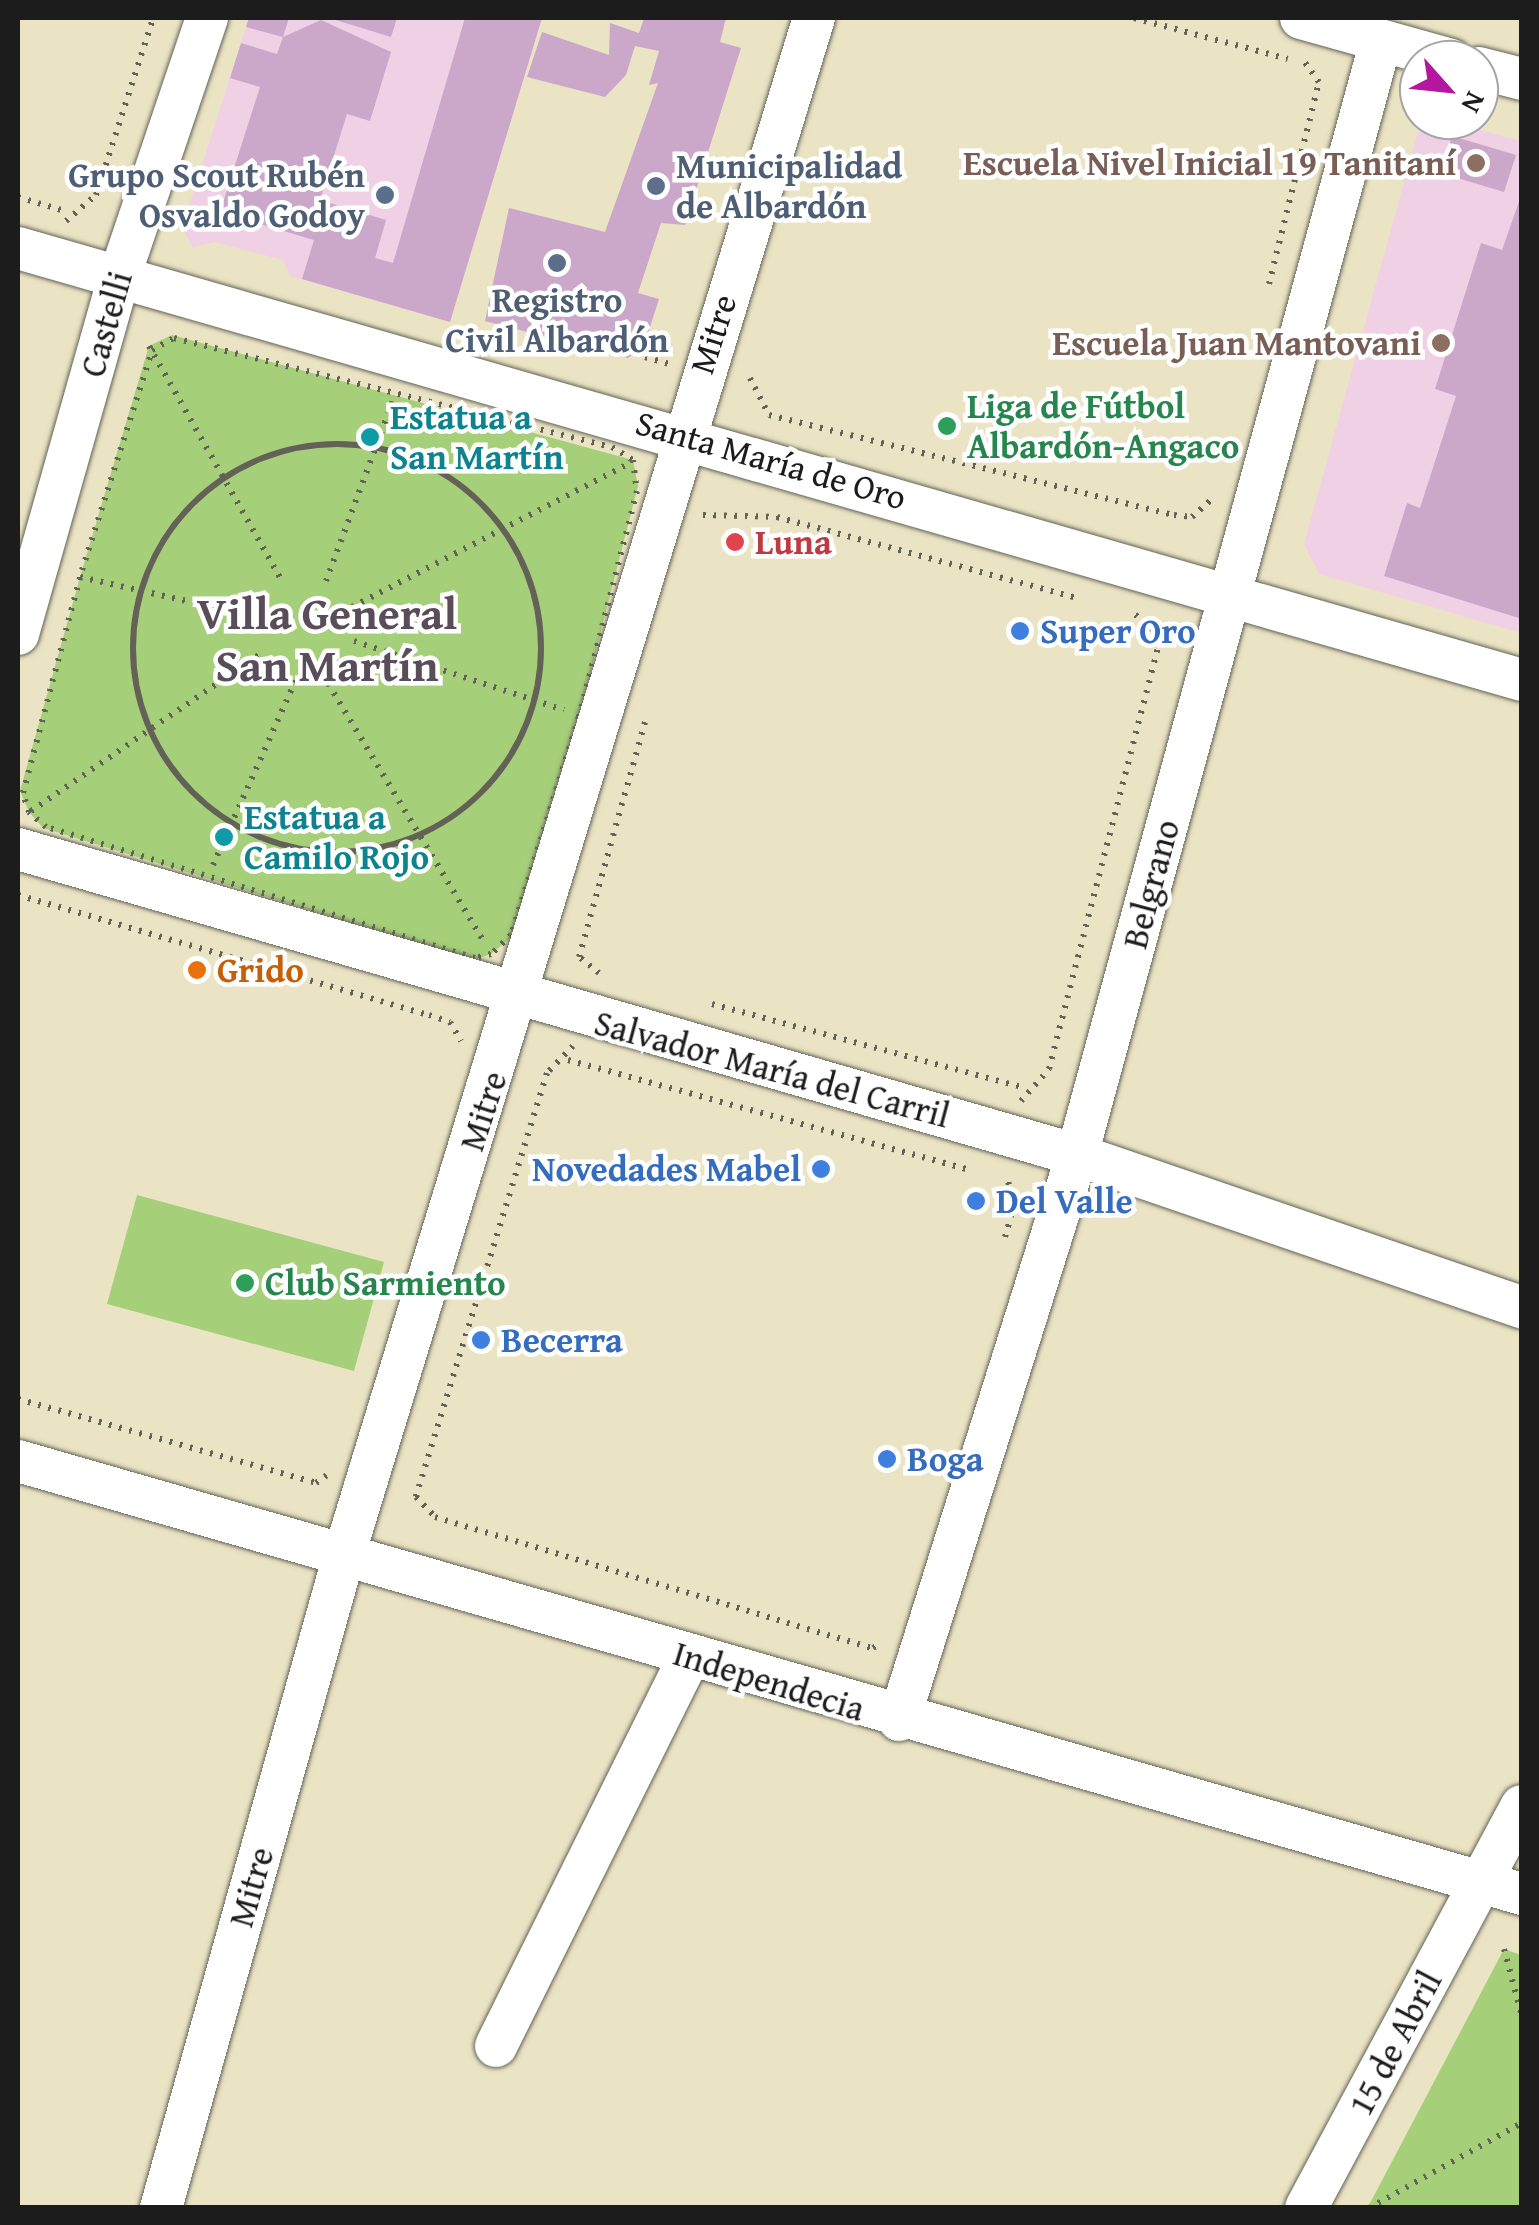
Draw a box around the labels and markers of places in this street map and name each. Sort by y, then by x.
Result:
place label: Escuela Nivel Inicial 19 Tanitaní [963,142,1456,184]
place label: Municipalidad de Albardón [676,145,902,227]
marker: Escuela Nivel Inicial 19 Tanitaní [1465,152,1487,174]
place label: Grupo Scout Rubén Osvaldo Godoy [68,154,365,236]
marker: Municipalidad de Albardón [645,175,667,197]
marker: Grupo Scout Rubén Osvaldo Godoy [374,184,396,206]
marker: Registro Civil Albardón [546,252,568,274]
place label: Registro Civil Albardón [445,279,669,361]
place label: Escuela Juan Mantovani [1052,322,1421,364]
marker: Escuela Juan Mantovani [1430,332,1452,354]
place label: Liga de Fútbol Albardón-Angaco [967,385,1239,467]
place label: Estatua a San Martín [390,396,564,478]
marker: Liga de Fútbol Albardón-Angaco [936,415,958,437]
marker: Estatua a San Martín [359,426,381,448]
place label: Luna [755,521,832,563]
marker: Luna [724,531,746,553]
place label: Super Oro [1040,610,1196,652]
marker: Super Oro [1009,620,1031,642]
place label: Estatua a Camilo Rojo [244,796,429,878]
marker: Estatua a Camilo Rojo [213,826,235,848]
place label: Grido [217,949,304,991]
marker: Grido [186,959,208,981]
place label: Novedades Mabel [532,1148,801,1190]
marker: Novedades Mabel [810,1158,832,1180]
place label: Del Valle [996,1180,1133,1222]
marker: Del Valle [965,1190,987,1212]
place label: Club Sarmiento [265,1262,506,1304]
marker: Club Sarmiento [234,1272,256,1294]
place label: Becerra [501,1319,623,1361]
marker: Becerra [470,1329,492,1351]
place label: Boga [907,1438,984,1480]
marker: Boga [876,1448,898,1470]

